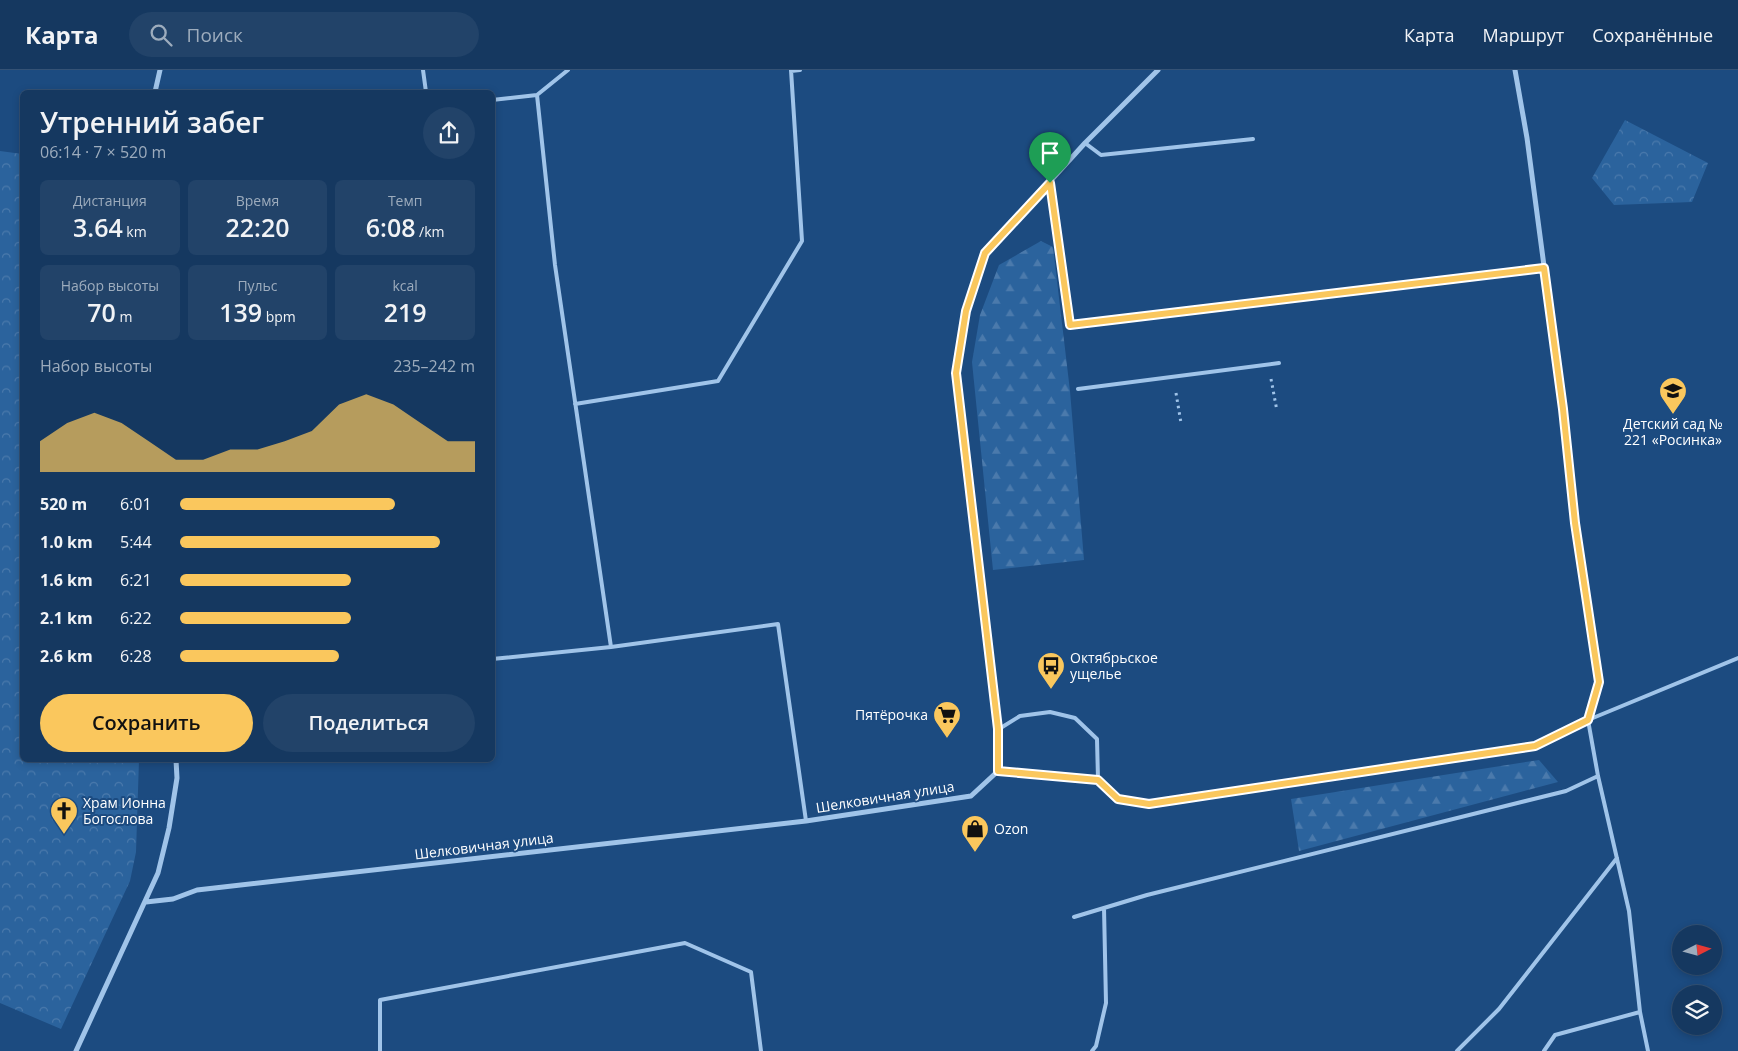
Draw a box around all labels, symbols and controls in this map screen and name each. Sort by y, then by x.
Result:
search box [129,12,479,57]
text: Карта [25,18,99,51]
icon: search [147,21,175,49]
text: Поиск [187,22,243,48]
text: Карта [1404,23,1454,47]
text: Маршрут [1482,23,1564,47]
text: Сохранённые [1592,23,1713,47]
text: Утренний забег [40,103,264,141]
button: share [423,107,475,159]
pin [1029,132,1071,183]
icon: arrive [1036,139,1064,167]
text: 06:14 · 7 × 520 m [40,141,166,163]
text: Дистанция [73,191,147,210]
text: Время [236,191,279,210]
text: Темп [388,191,422,210]
text: 3.64 [73,210,123,244]
text: 22:20 [225,210,290,244]
text: 6:08 [366,210,415,244]
text: km [123,222,147,241]
text: /km [415,222,445,241]
text: Набор высоты [61,276,159,295]
text: Пульс [237,276,278,295]
text: kcal [392,276,418,295]
text: 70 [87,295,116,329]
text: 139 [219,295,262,329]
text: 219 [384,295,427,329]
text: m [116,307,132,326]
text: bpm [262,307,296,326]
text: Набор высоты [40,355,152,377]
text: 235–242 m [393,355,475,377]
school or university icon: Детский сад № 221 «Росинка» [1658,376,1688,415]
place label: Детский сад № 221 «Росинка» [1623,414,1723,449]
text: 520 m [40,493,87,515]
text: 6:01 [120,493,152,515]
text: 1.0 km [40,531,93,553]
text: 5:44 [120,531,152,553]
text: 1.6 km [40,569,93,591]
text: 6:21 [120,569,152,591]
text: 2.1 km [40,607,93,629]
text: 6:22 [120,607,152,629]
text: 2.6 km [40,645,93,667]
text: 6:28 [120,645,152,667]
place label: Октябрьское ущелье [1070,648,1158,683]
bus stop icon: Октябрьское ущелье [1036,651,1066,690]
button: Сохранить [40,694,253,752]
button: Поделиться [263,694,475,752]
supermarket icon: Пятёрочка [932,700,962,739]
place label: Пятёрочка [855,705,928,724]
street label: Шелковичная улица [814,776,955,817]
place label: Храм Ионна Богослова [83,793,166,828]
church icon: Храм Ионна Богослова [49,796,79,835]
shop icon: Ozon [960,814,990,853]
place label: Ozon [994,819,1028,838]
street label: Шелковичная улица [413,828,555,863]
north arrow [1672,925,1722,975]
map controls [1672,925,1722,1035]
button: layers [1672,985,1722,1035]

